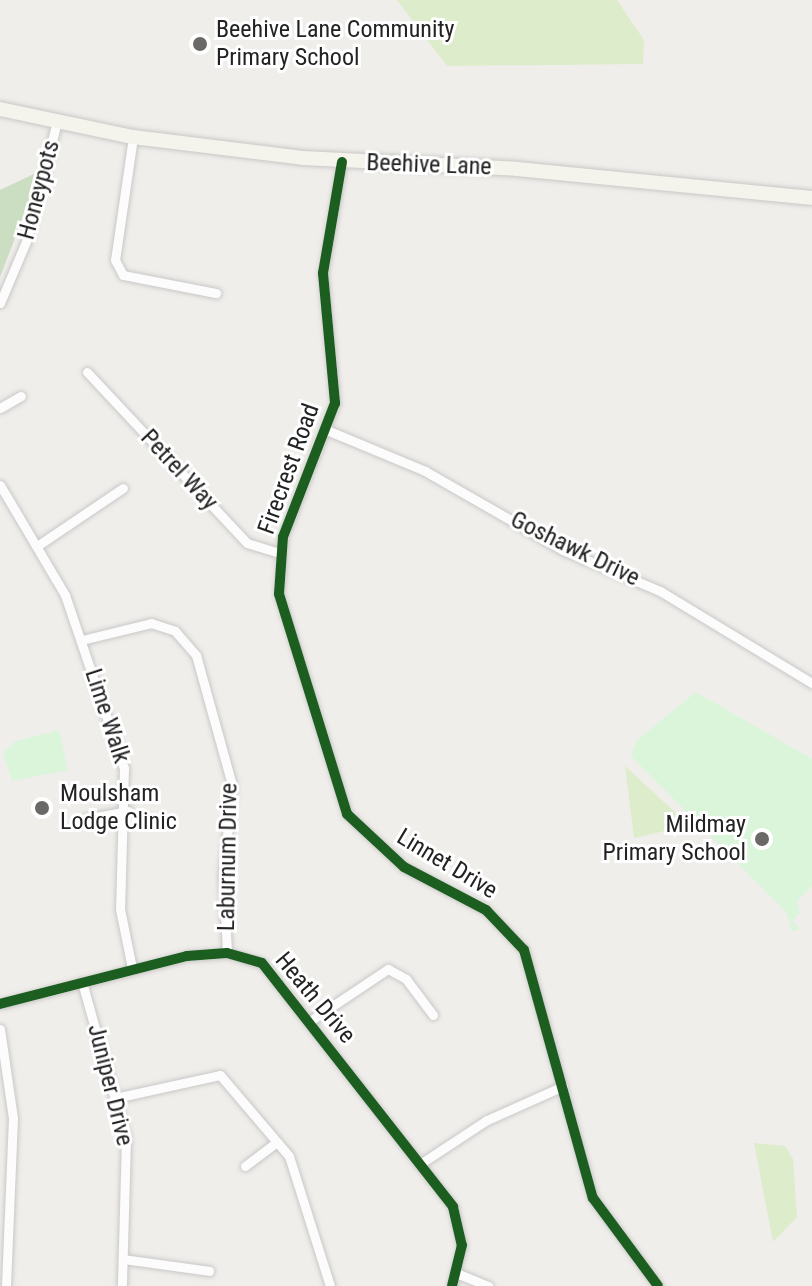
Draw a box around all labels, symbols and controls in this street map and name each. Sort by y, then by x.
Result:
place label: Beehive Lane Community Primary School [216,16,454,72]
marker: Beehive Lane Community Primary School [191,35,209,53]
street label: Honeypots [12,137,66,243]
street label: Beehive Lane [366,148,492,182]
street label: Firecrest Road [252,400,326,538]
street label: Petrel Way [134,424,224,516]
street label: Goshawk Drive [506,505,644,593]
street label: Lime Walk [78,665,136,767]
place label: Moulsham Lodge Clinic [60,780,177,836]
street label: Laburnum Drive [212,783,244,931]
marker: Moulsham Lodge Clinic [31,797,53,819]
place label: Mildmay Primary School [603,811,746,867]
street label: Linnet Drive [392,823,502,905]
marker: Mildmay Primary School [753,830,771,848]
street label: Heath Drive [269,947,361,1049]
street label: Juniper Drive [81,1021,139,1149]

